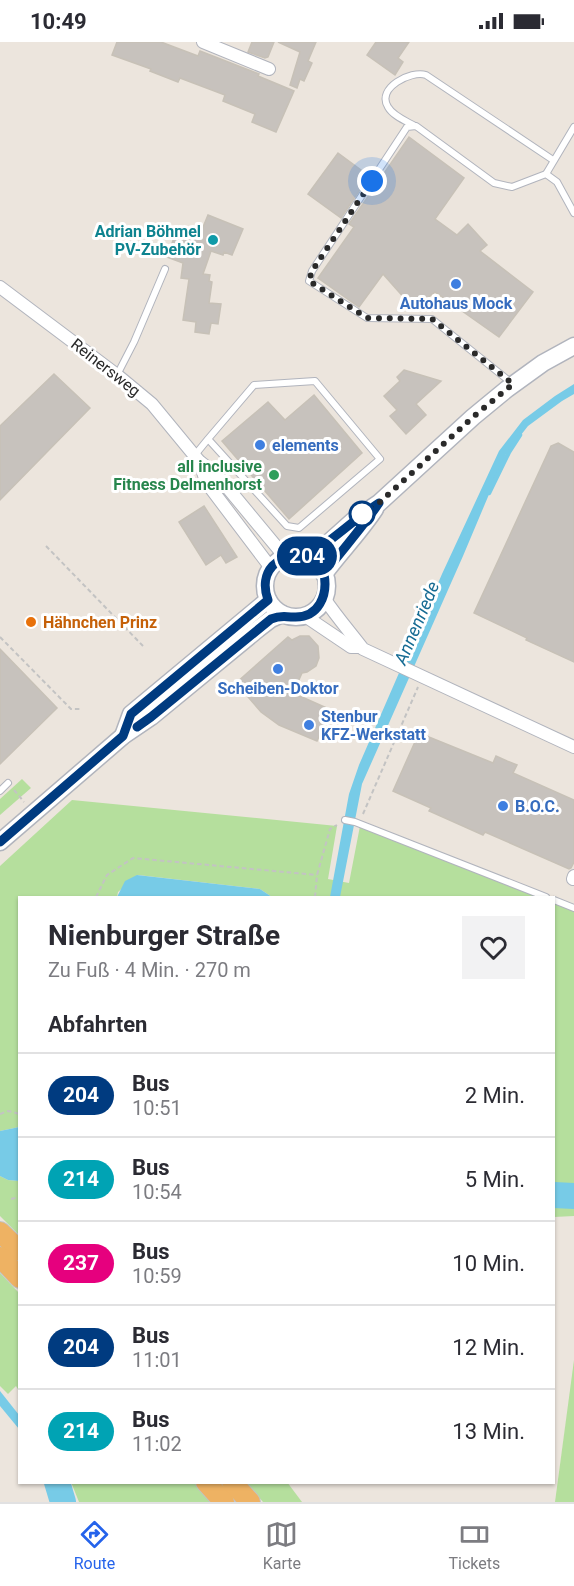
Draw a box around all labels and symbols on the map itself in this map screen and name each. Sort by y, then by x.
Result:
your location [357,166,387,196]
place label: Adrian Böhmel PV-Zubehör [95,222,201,259]
marker: Adrian Böhmel PV-Zubehör [206,233,220,247]
marker: Autohaus Mock [449,277,463,291]
place label: Autohaus Mock [400,294,513,313]
street label: Reinersweg [67,334,144,400]
place label: elements [272,436,339,455]
marker: elements [253,438,267,452]
place label: all inclusive Fitness Delmenhorst [113,457,263,494]
marker: all inclusive Fitness Delmenhorst [267,468,281,482]
unlabelled marker [349,501,375,527]
line badge: 204 [272,536,342,576]
water label: Annenriede [389,578,443,668]
place label: Hähnchen Prinz [43,613,157,632]
marker: Hähnchen Prinz [24,615,38,629]
marker: Scheiben-Doktor [271,662,285,676]
place label: Scheiben-Doktor [217,679,339,698]
place label: Stenbur KFZ-Werkstatt [321,707,426,744]
marker: Stenbur KFZ-Werkstatt [302,718,316,732]
place label: B.O.C. [515,797,560,816]
marker: B.O.C. [496,799,510,813]

